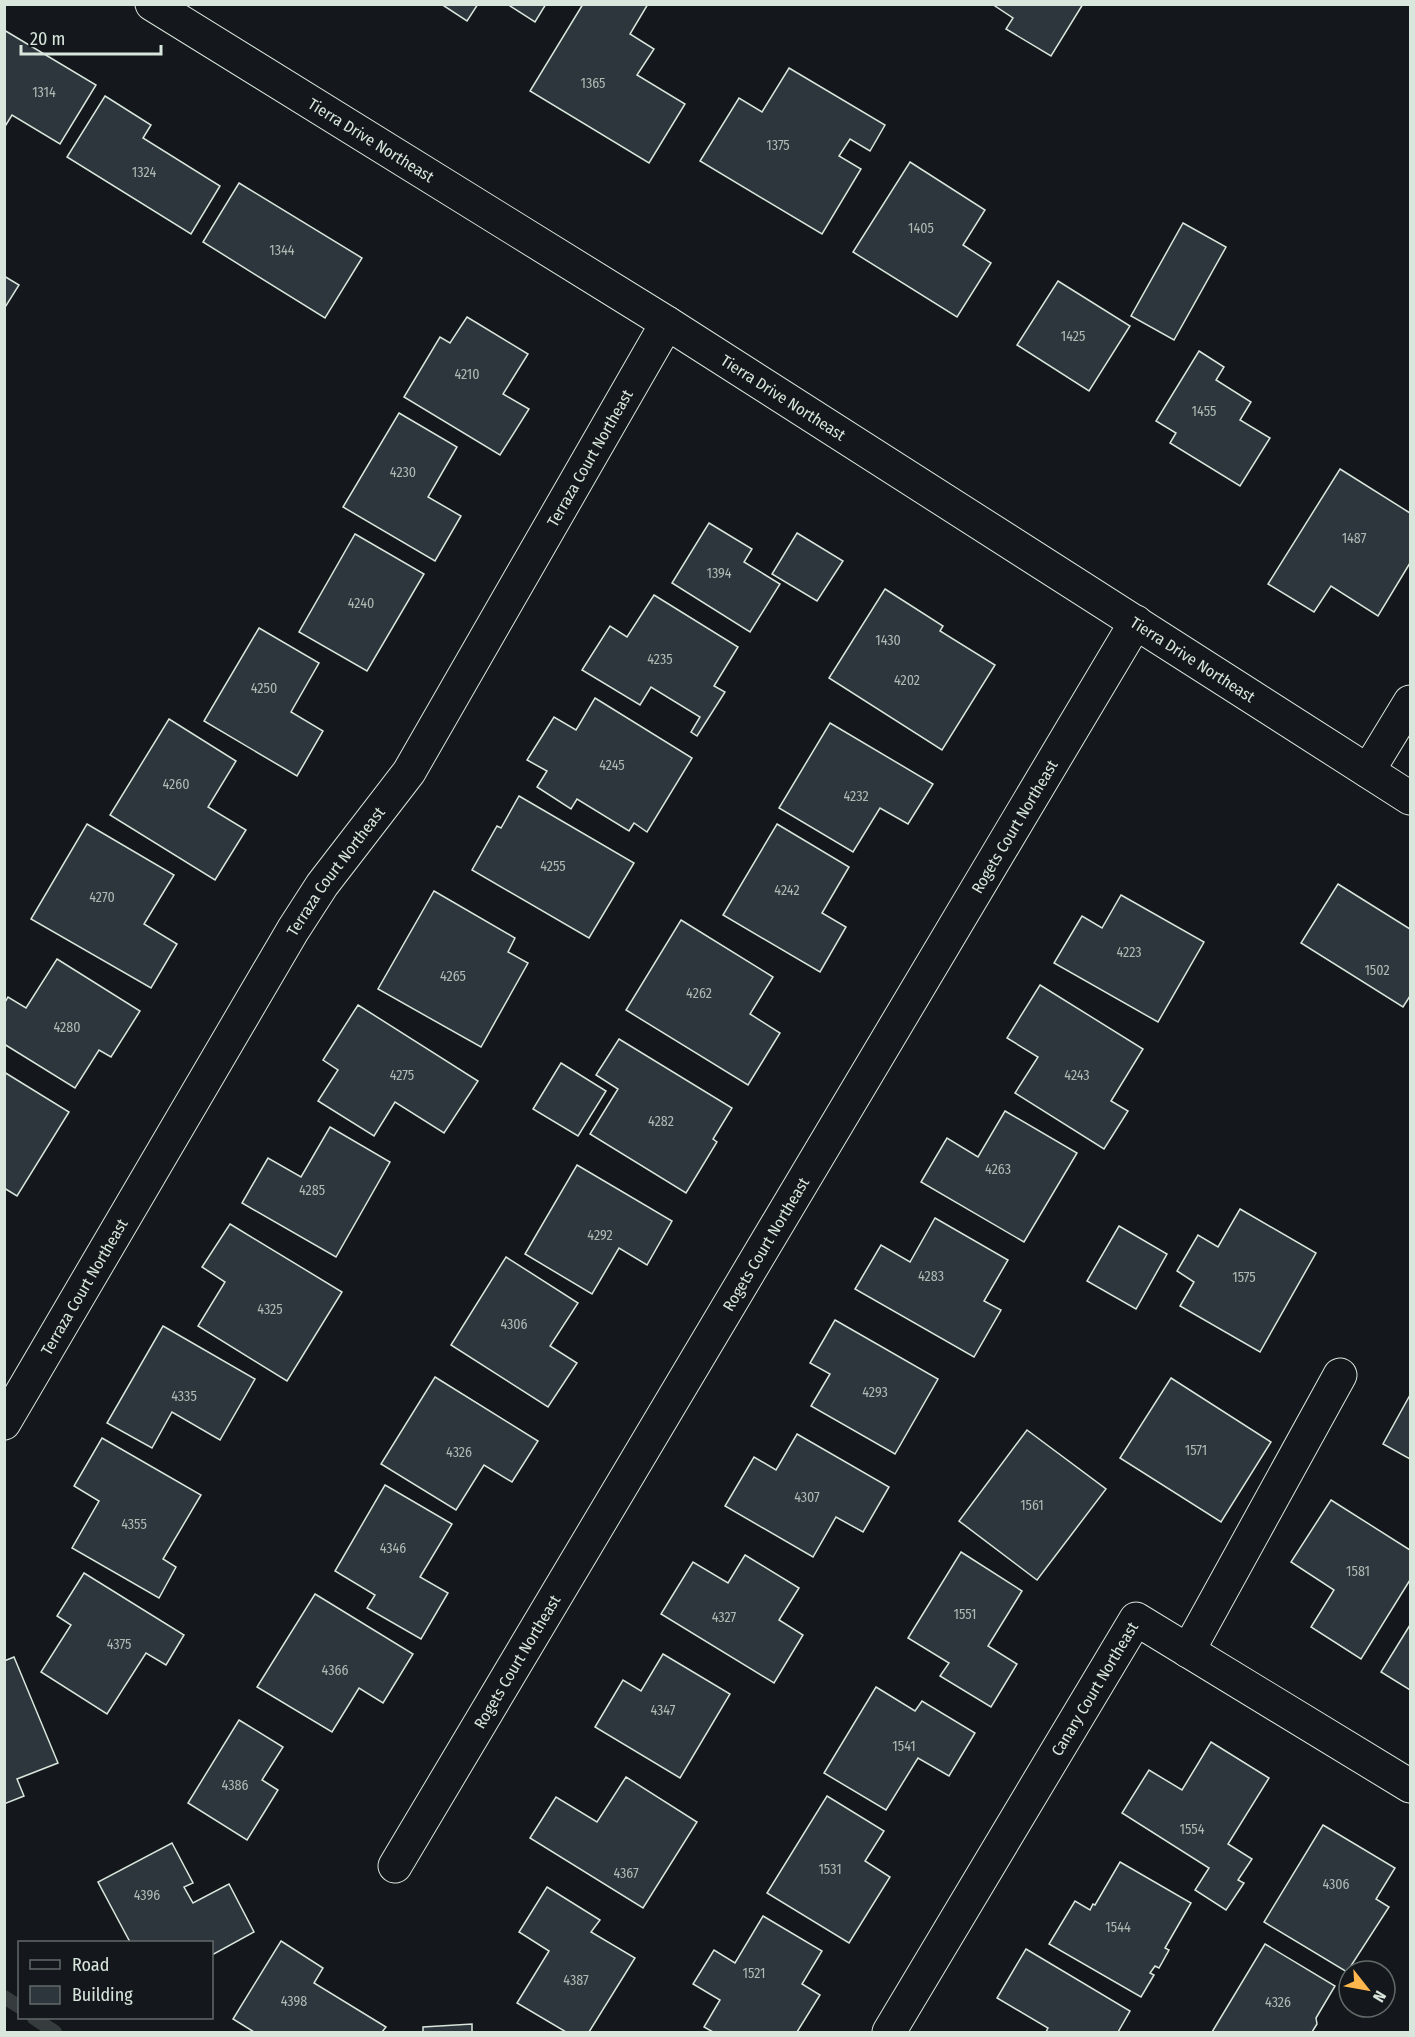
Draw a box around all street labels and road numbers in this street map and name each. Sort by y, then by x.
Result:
street label: Tierra Drive Northeast [305,94,438,187]
street label: Tierra Drive Northeast [717,351,850,445]
street label: Terraza Court Northeast [543,385,637,530]
street label: Tierra Drive Northeast [1127,613,1259,707]
street label: Rogets Court Northeast [968,756,1062,897]
street label: Terraza Court Northeast [283,802,389,939]
street label: Rogets Court Northeast [719,1173,813,1314]
street label: Terraza Court Northeast [37,1215,132,1359]
street label: Rogets Court Northeast [470,1591,565,1732]
street label: Canary Court Northeast [1047,1618,1142,1759]

